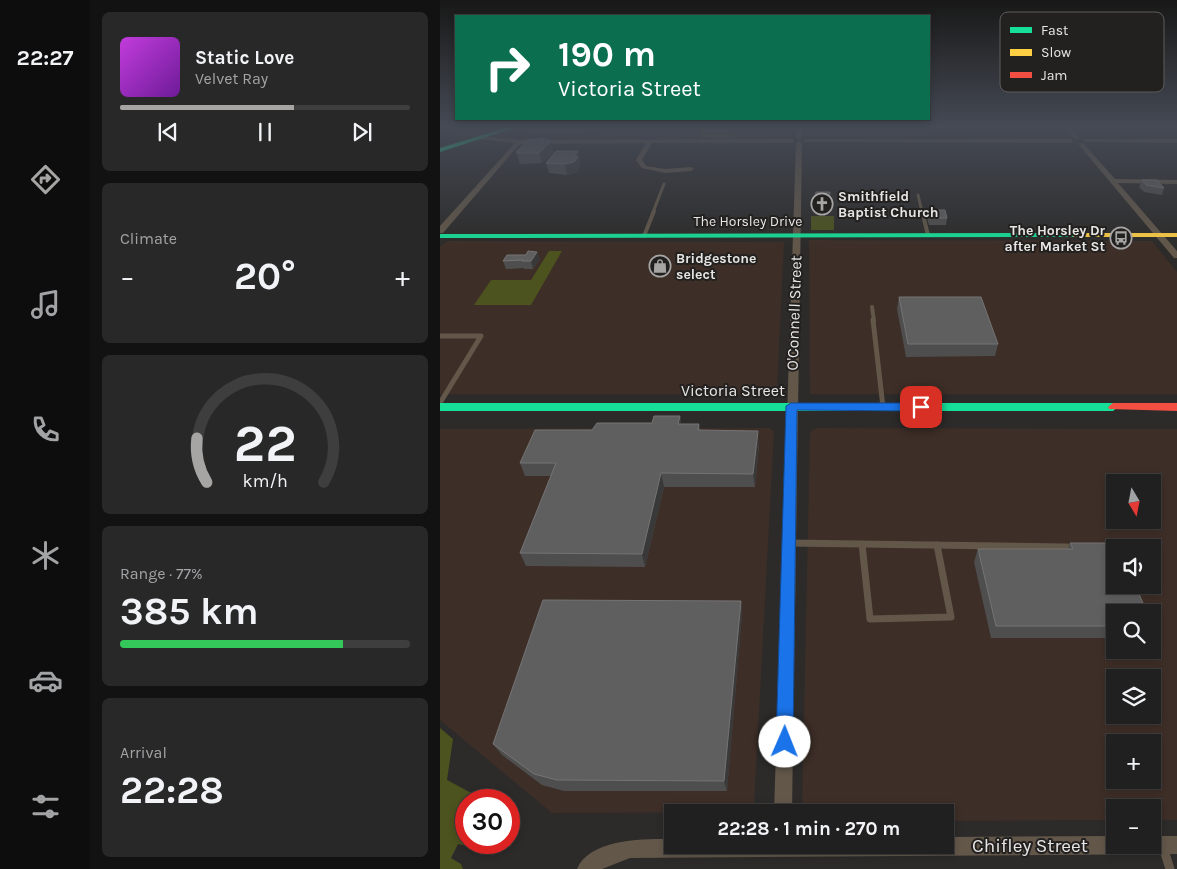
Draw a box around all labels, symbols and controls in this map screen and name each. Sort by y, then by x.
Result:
legend [1000,12,1164,92]
text: Fast [1041,22,1068,39]
text: 190 m [558,34,656,75]
icon: right [475,35,540,100]
text: Slow [1041,44,1071,61]
text: 22:27 [17,45,73,71]
text: Static Love [195,47,294,69]
text: Jam [1041,67,1067,84]
text: Velvet Ray [195,69,268,88]
text: Victoria Street [558,76,701,102]
icon: previous [154,118,182,146]
icon: pause [251,118,279,146]
icon: next [348,118,376,146]
icon: directions [28,162,63,197]
place label: Smithfield Baptist Church [838,188,938,221]
church icon: Smithfield Baptist Church [810,192,834,216]
street label: The Horsley Drive [693,213,803,230]
place label: The Horsley Dr after Market St [1005,222,1106,255]
bus stop icon: The Horsley Dr after Market St [1109,226,1133,250]
text: Climate [120,229,177,248]
place label: Bridgestone select [676,250,756,283]
text: 20° [234,254,296,299]
shop icon: Bridgestone select [648,254,672,278]
street label: O'Connell Street [782,255,806,371]
text: − [120,260,135,293]
text: + [395,260,410,293]
icon: music [28,287,63,322]
street label: Victoria Street [681,381,785,400]
pin [900,386,942,428]
icon: arrive [907,393,935,421]
icon: phone [28,412,63,447]
text: 22 [234,413,296,474]
text: km/h [242,471,288,492]
north arrow [1106,474,1161,529]
map controls [1106,474,1161,854]
icon: climate [28,538,63,573]
button: sound [1106,539,1161,594]
text: Range · 77% [120,564,203,583]
text: 385 km [120,589,258,634]
button: search [1106,604,1161,659]
icon: car [28,663,63,698]
button: layers [1106,669,1161,724]
position arrow [758,715,810,767]
button: + [1106,734,1161,789]
text: Arrival [120,743,167,762]
text: 22:28 [120,768,224,813]
icon: filters [28,789,63,824]
speed limit sign: 30 [455,789,520,854]
button: − [1106,799,1161,854]
text: 22:28 · 1 min · 270 m [718,818,900,840]
street label: Chifley Street [972,835,1088,857]

